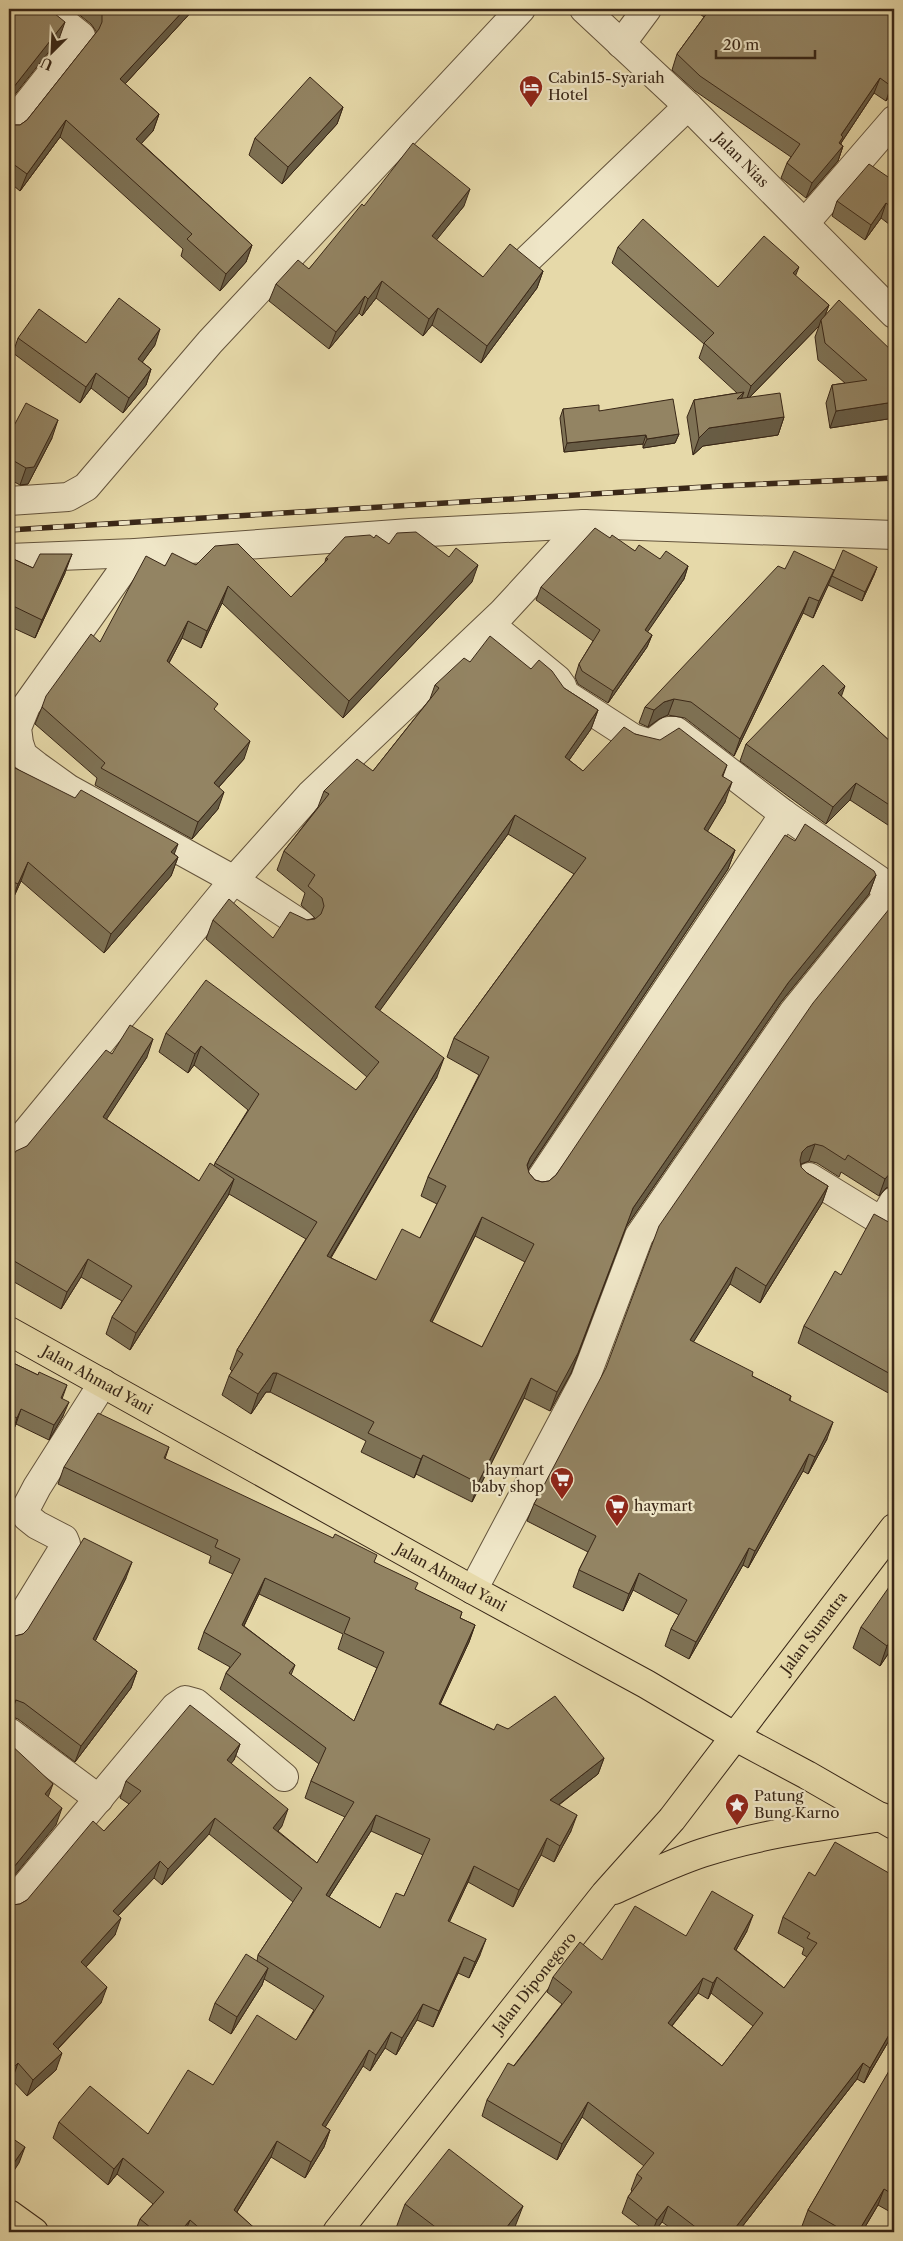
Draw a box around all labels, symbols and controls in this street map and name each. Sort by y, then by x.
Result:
north arrow [28,28,78,78]
scale bar [716,28,814,60]
text: 20 m [723,35,759,54]
text: U [37,53,56,74]
place label: Cabin15-Syariah Hotel [548,68,665,104]
hotel icon: Cabin15-Syariah Hotel [518,74,544,108]
street label: Jalan Nias [709,126,773,191]
street label: Jalan Ahmad Yani [37,1340,157,1419]
place label: haymart baby shop [472,1460,545,1496]
supermarket icon: haymart baby shop [549,1466,575,1500]
supermarket icon: haymart [604,1493,630,1527]
place label: haymart [634,1496,693,1515]
street label: Jalan Ahmad Yani [390,1538,510,1616]
street label: Jalan Sumatra [775,1588,851,1679]
place label: Patung Bung Karno [754,1786,840,1822]
place icon: Patung Bung Karno [724,1792,750,1826]
street label: Jalan Diponegoro [487,1928,580,2039]

